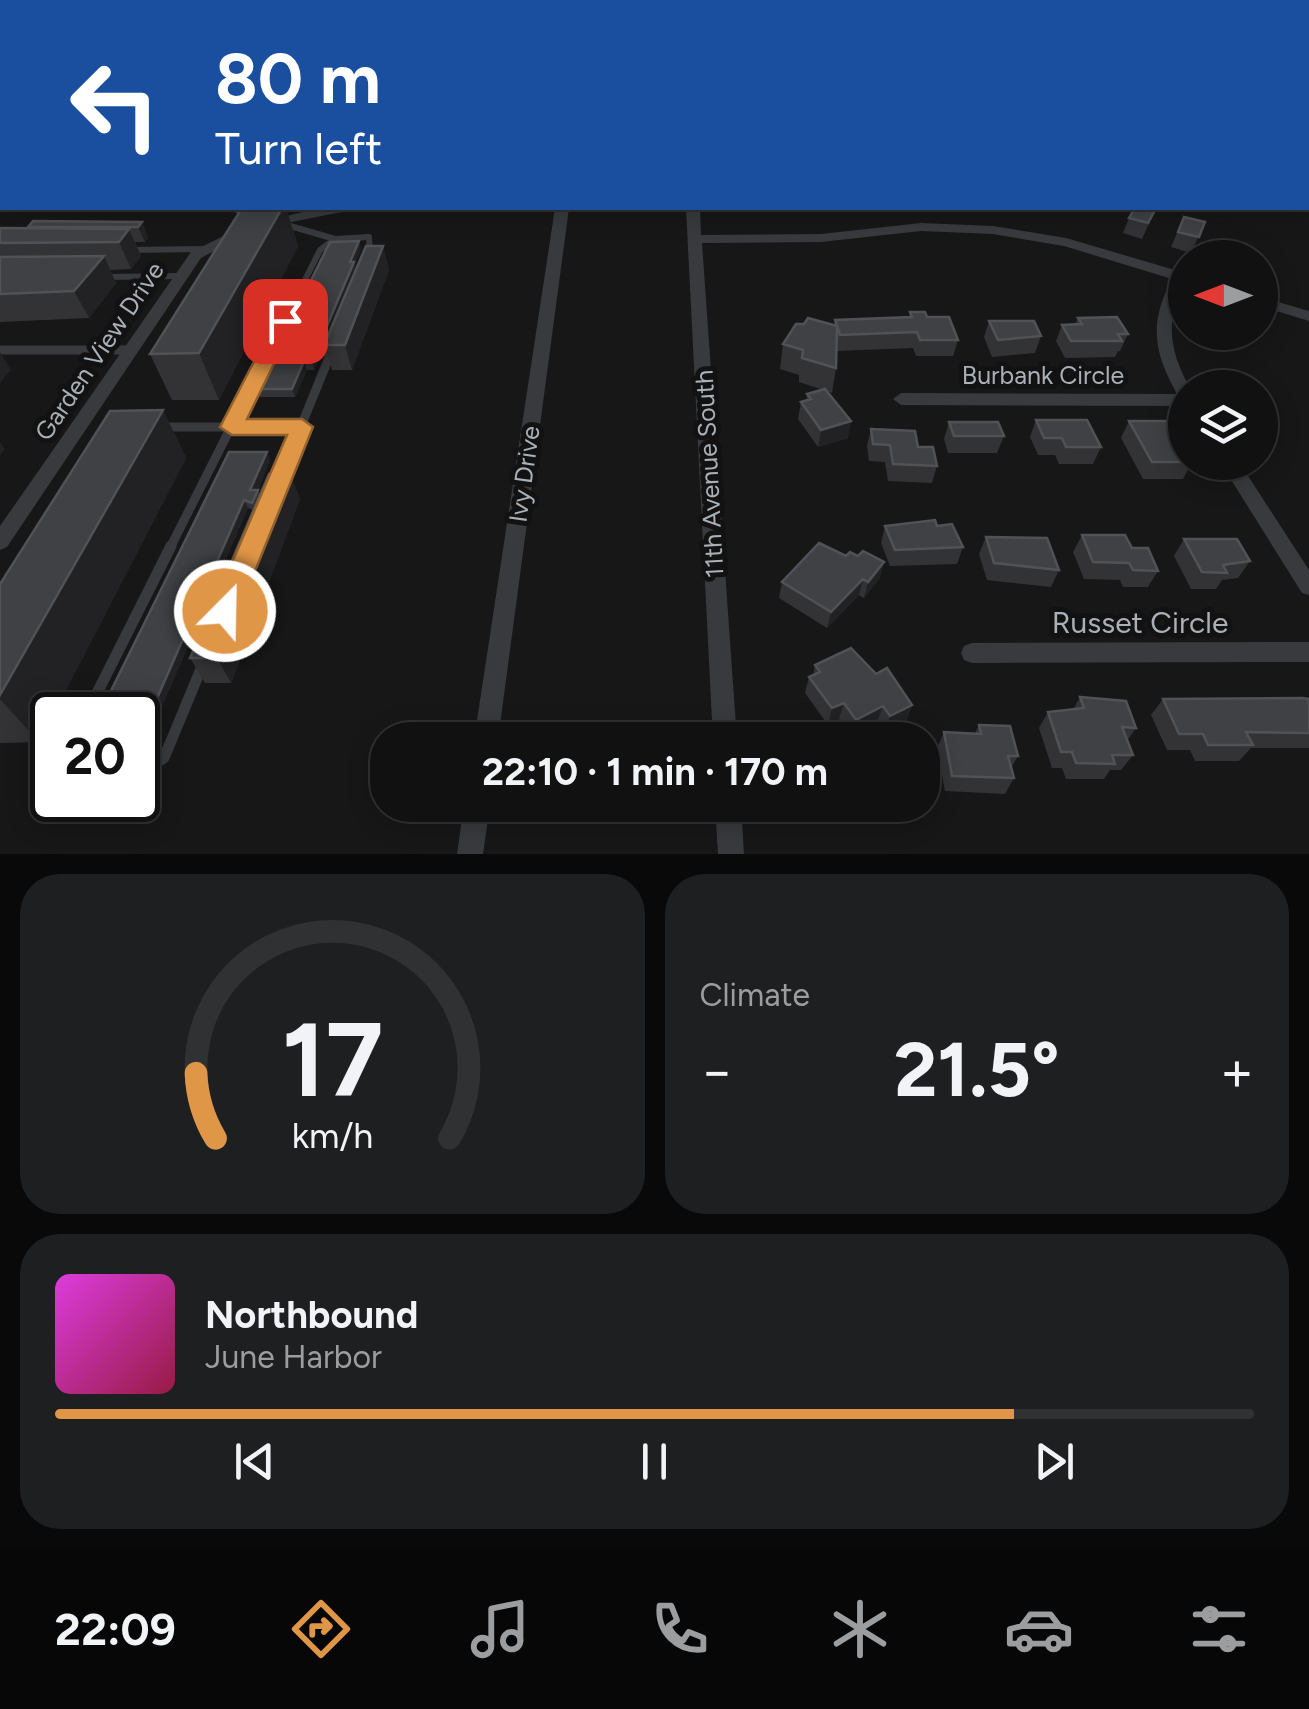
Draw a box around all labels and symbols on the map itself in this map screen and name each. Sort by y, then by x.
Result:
north arrow [1168,240,1278,350]
street label: Garden View Drive [28,256,170,446]
pin [243,279,328,364]
street label: Burbank Circle [962,360,1124,390]
street label: 11th Avenue South [689,369,729,579]
street label: Ivy Drive [502,424,546,524]
position arrow [173,559,277,663]
street label: Russet Circle [1052,604,1228,641]
speed limit sign: 20 [30,692,160,822]

